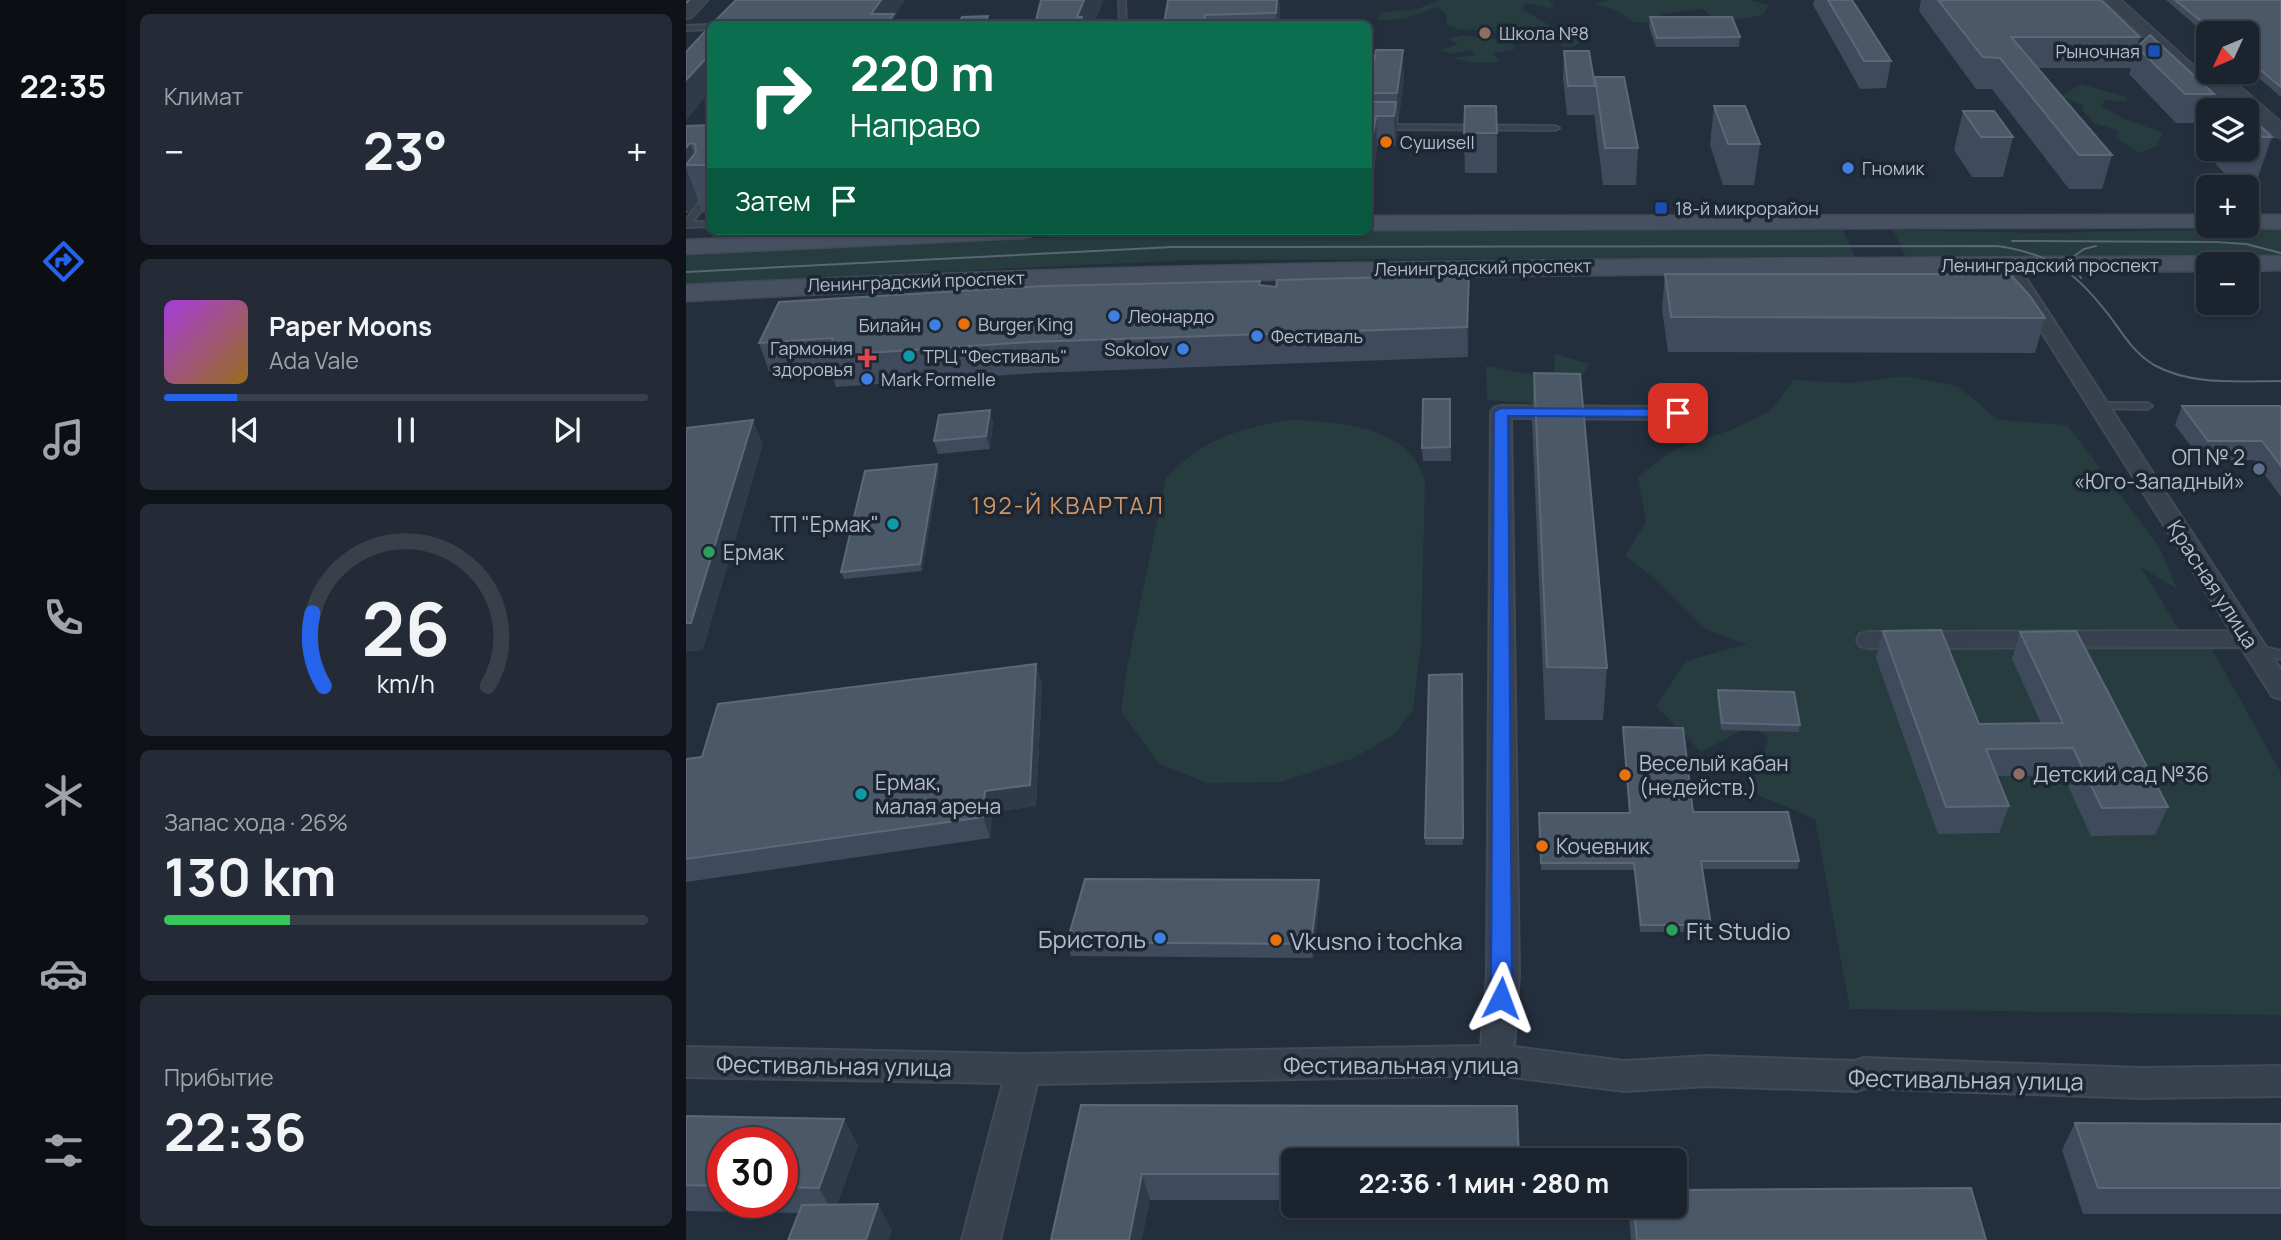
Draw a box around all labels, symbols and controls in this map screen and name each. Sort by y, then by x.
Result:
place label: Школа №8 [1499,21,1589,45]
north arrow [2196,21,2259,84]
map controls [2196,21,2259,315]
marker: Школа №8 [1477,25,1493,41]
text: 220 m [850,39,994,106]
place label: Рыночная [2055,39,2140,63]
marker: Рыночная [2146,43,2162,59]
icon: right [735,49,826,140]
text: 22:35 [20,64,106,108]
text: Климат [164,80,243,112]
button: layers [2196,98,2259,161]
text: Направо [850,103,981,147]
text: 23° [363,115,448,186]
text: − [164,125,185,177]
text: + [626,125,648,177]
place label: Сушиsell [1400,130,1475,154]
marker: Сушиsell [1378,134,1394,150]
place label: Гномик [1862,156,1926,180]
marker: Гномик [1840,160,1856,176]
button: + [2196,175,2259,238]
icon: arrive [825,182,863,220]
text: Затем [735,183,811,219]
place label: 18-й микрорайон [1675,196,1819,220]
marker: 18-й микрорайон [1653,200,1669,216]
icon: directions [39,237,88,286]
button: − [2196,252,2259,315]
street label: Ленинградский проспект [1374,253,1592,281]
street label: Ленинградский проспект [1941,253,2159,277]
street label: Ленинградский проспект [807,265,1025,297]
place label: Леонардо [1128,304,1214,328]
text: Paper Moons [269,308,432,344]
marker: Леонардо [1106,308,1122,324]
place label: Burger King [978,312,1073,336]
place label: Билайн [859,313,921,337]
marker: Burger King [956,316,972,332]
marker: Билайн [927,317,943,333]
place label: Фестиваль [1271,324,1363,348]
marker: Фестиваль [1249,328,1265,344]
place label: Гармония здоровья [770,336,853,381]
place label: Sokolov [1104,337,1169,361]
marker: Sokolov [1175,341,1191,357]
text: Ada Vale [269,344,359,376]
place label: ТРЦ "Фестиваль" [923,344,1067,368]
marker: ТРЦ "Фестиваль" [901,348,917,364]
marker: Гармония здоровья [859,350,875,366]
place label: Mark Formelle [881,367,996,391]
marker: Mark Formelle [859,371,875,387]
pin [1648,383,1708,443]
icon: arrive [1659,394,1697,432]
icon: previous [226,411,264,449]
icon: pause [387,411,425,449]
icon: next [548,411,586,449]
icon: music [39,415,88,464]
place label: ОП № 2 «Юго-Западный» [2074,443,2245,495]
marker: ОП № 2 «Юго-Западный» [2251,461,2267,477]
district label: 192-Й КВАРТАЛ [971,489,1165,521]
place label: ТП "Ермак" [770,510,879,538]
street label: Красная улица [2161,515,2265,653]
marker: ТП "Ермак" [885,516,901,532]
place label: Ермак [723,538,785,566]
marker: Ермак [701,544,717,560]
text: 26 [362,578,450,678]
icon: phone [39,593,88,642]
text: km/h [377,666,435,701]
place label: Веселый кабан (недейств.) [1639,749,1789,801]
place label: Детский сад №36 [2033,760,2209,788]
marker: Детский сад №36 [2011,766,2027,782]
marker: Веселый кабан (недейств.) [1617,767,1633,783]
place label: Ермак, малая арена [875,768,1001,820]
icon: climate [39,771,88,820]
marker: Ермак, малая арена [853,786,869,802]
text: Запас хода · 26% [164,806,348,838]
place label: Кочевник [1556,832,1650,860]
marker: Кочевник [1534,838,1550,854]
text: 130 km [164,841,336,912]
place label: Fit Studio [1686,914,1791,947]
place label: Бристоль [1038,922,1146,955]
marker: Fit Studio [1664,922,1680,938]
place label: Vkusno i tochka [1290,924,1463,957]
marker: Бристоль [1152,930,1168,946]
marker: Vkusno i tochka [1268,932,1284,948]
icon: car [39,949,88,998]
position arrow [1464,961,1538,1035]
street label: Фестивальная улица [716,1046,952,1084]
street label: Фестивальная улица [1283,1048,1519,1081]
street label: Фестивальная улица [1848,1060,2084,1098]
text: Прибытие [164,1061,274,1093]
text: 22:36 [164,1096,306,1167]
icon: filters [39,1126,88,1175]
speed limit sign: 30 [707,1127,798,1218]
text: 22:36 · 1 мин · 280 m [1359,1165,1609,1201]

